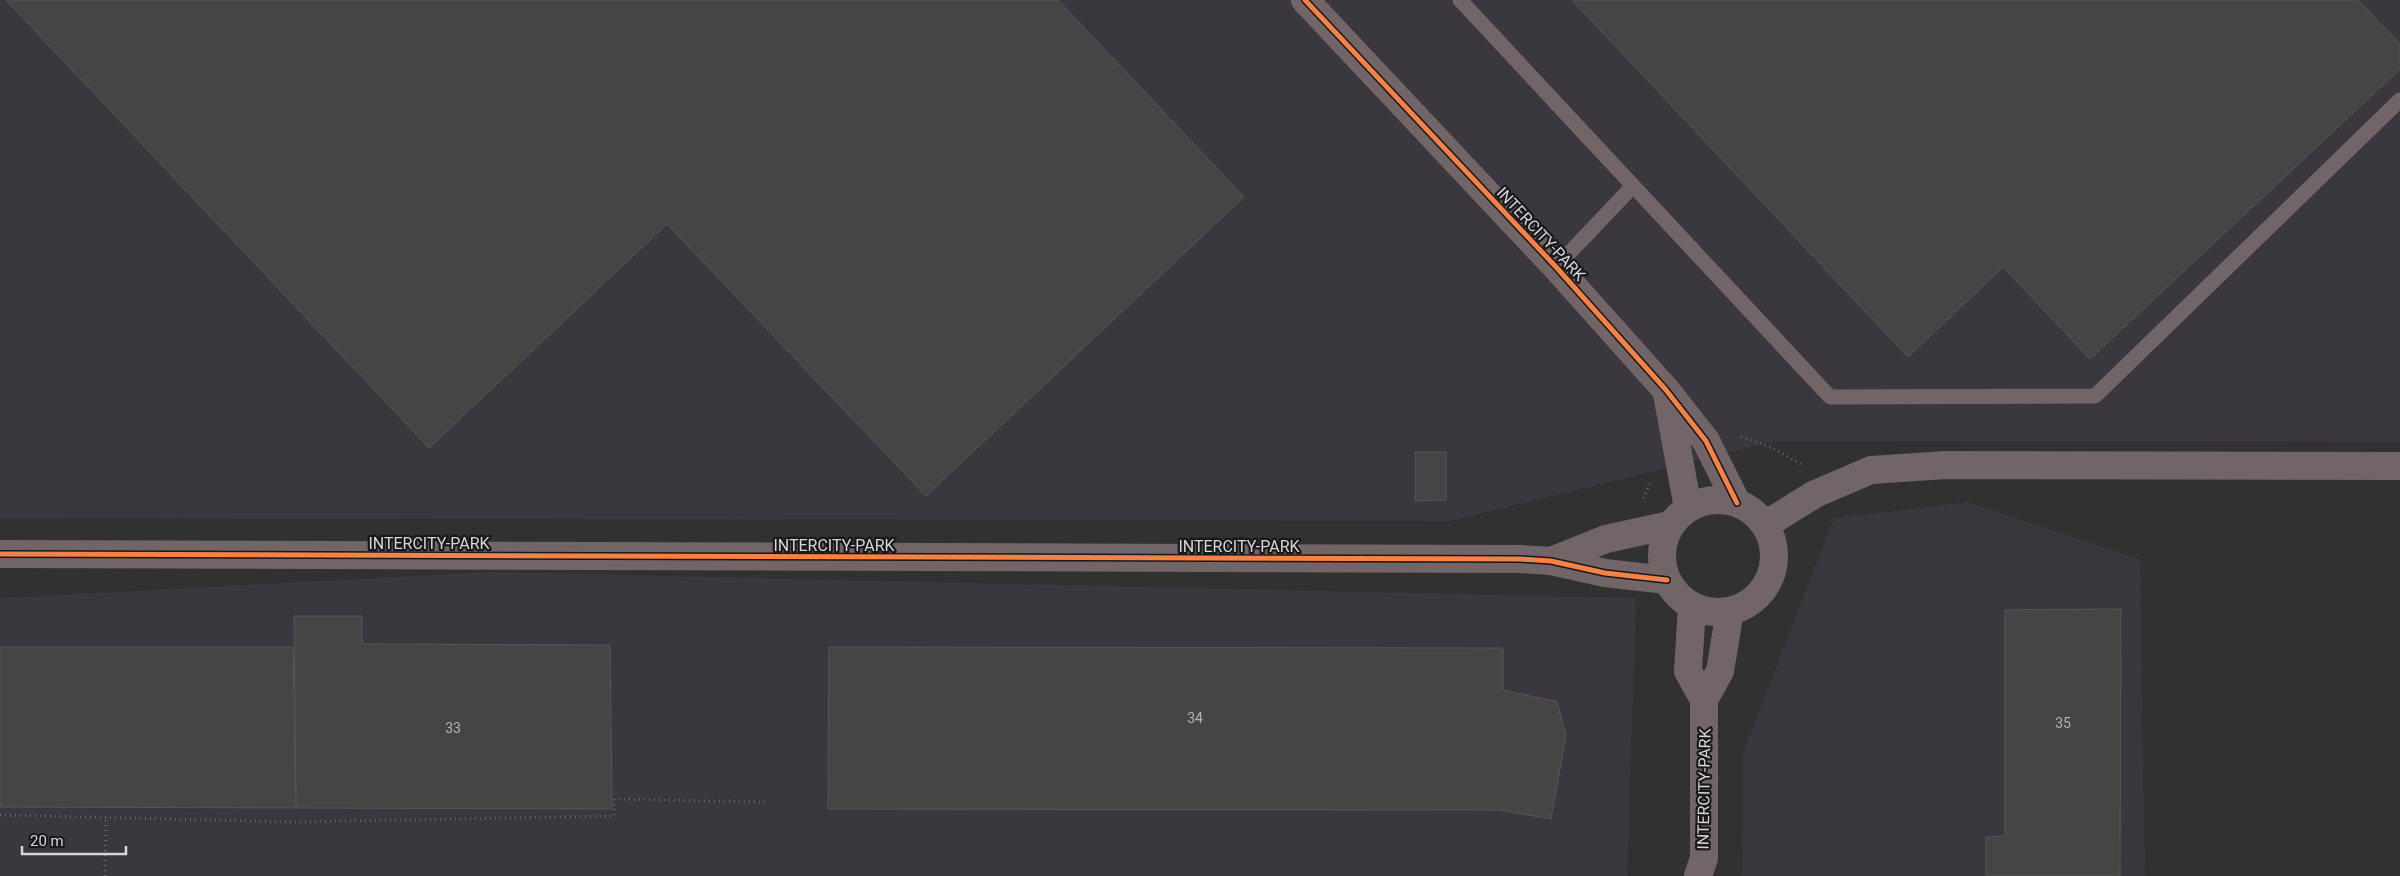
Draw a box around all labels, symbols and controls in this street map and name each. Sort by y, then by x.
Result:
street label: INTERCITY-PARK [1493,183,1590,286]
street label: INTERCITY-PARK [368,534,491,553]
street label: INTERCITY-PARK [773,536,896,555]
street label: INTERCITY-PARK [1178,537,1301,556]
house number: 34 [1187,710,1203,726]
house number: 35 [2055,715,2071,731]
house number: 33 [445,720,461,736]
street label: INTERCITY-PARK [1693,727,1715,850]
scale bar [22,824,126,856]
text: 20 m [30,832,64,850]

